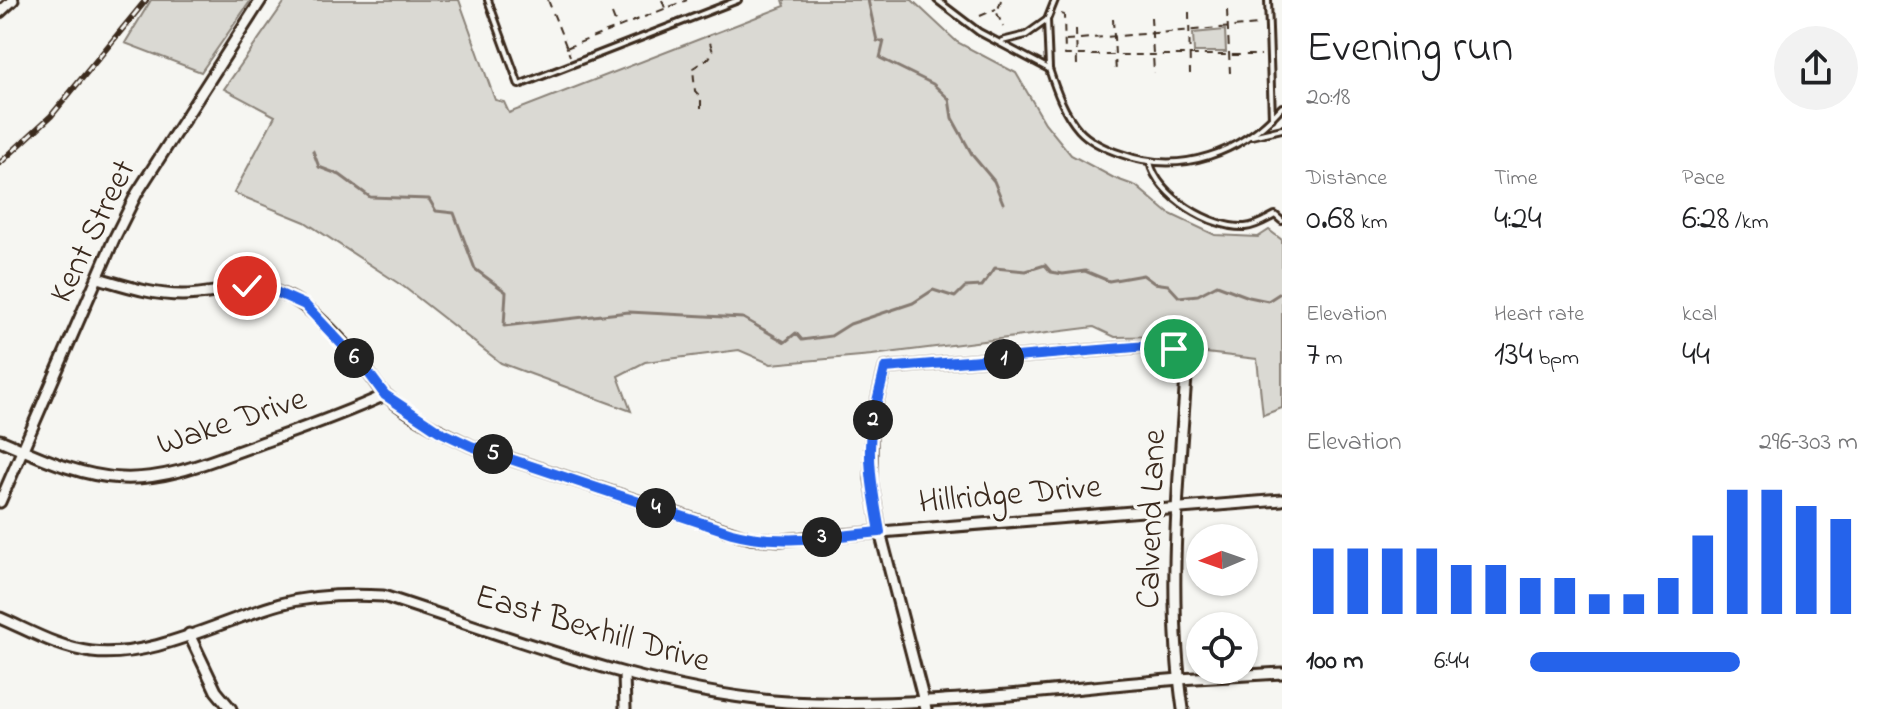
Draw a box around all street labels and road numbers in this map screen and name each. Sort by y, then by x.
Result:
street label: Kent Street [38,152,150,312]
street label: Wake Drive [151,375,314,471]
street label: Calvend Lane [1125,428,1181,610]
street label: Hillridge Drive [917,463,1104,529]
street label: East Bexhill Drive [468,573,716,688]

